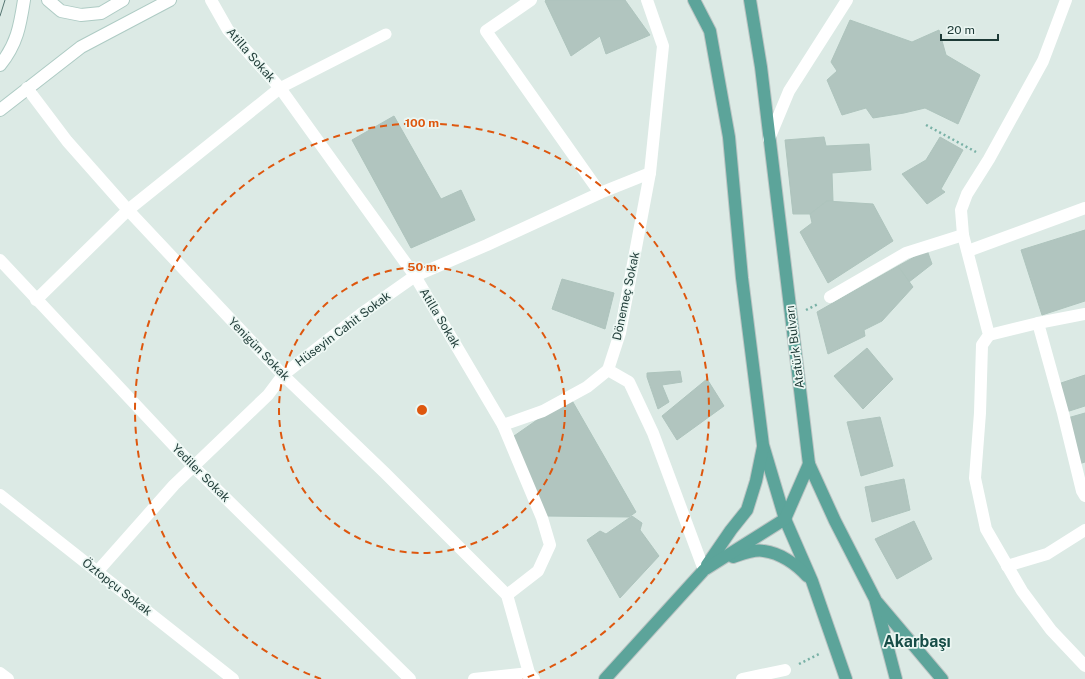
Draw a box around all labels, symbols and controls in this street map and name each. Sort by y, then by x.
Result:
scale bar [941,16,998,42]
text: 20 m [947,23,975,37]
street label: Atilla Sokak [224,25,278,85]
text: 100 m [405,116,439,130]
street label: Dönemeç Sokak [610,250,642,342]
text: 50 m [407,260,437,274]
street label: Atilla Sokak [417,286,463,351]
street label: Hüseyin Cahit Sokak [293,289,393,369]
street label: Atatürk Bulvarı [783,305,807,389]
street label: Yenigün Sokak [225,315,293,384]
centre of rings [415,403,429,417]
street label: Yediler Sokak [169,441,233,505]
street label: Öztopçu Sokak [80,556,155,619]
district label: Akarbaşı [883,632,951,651]

